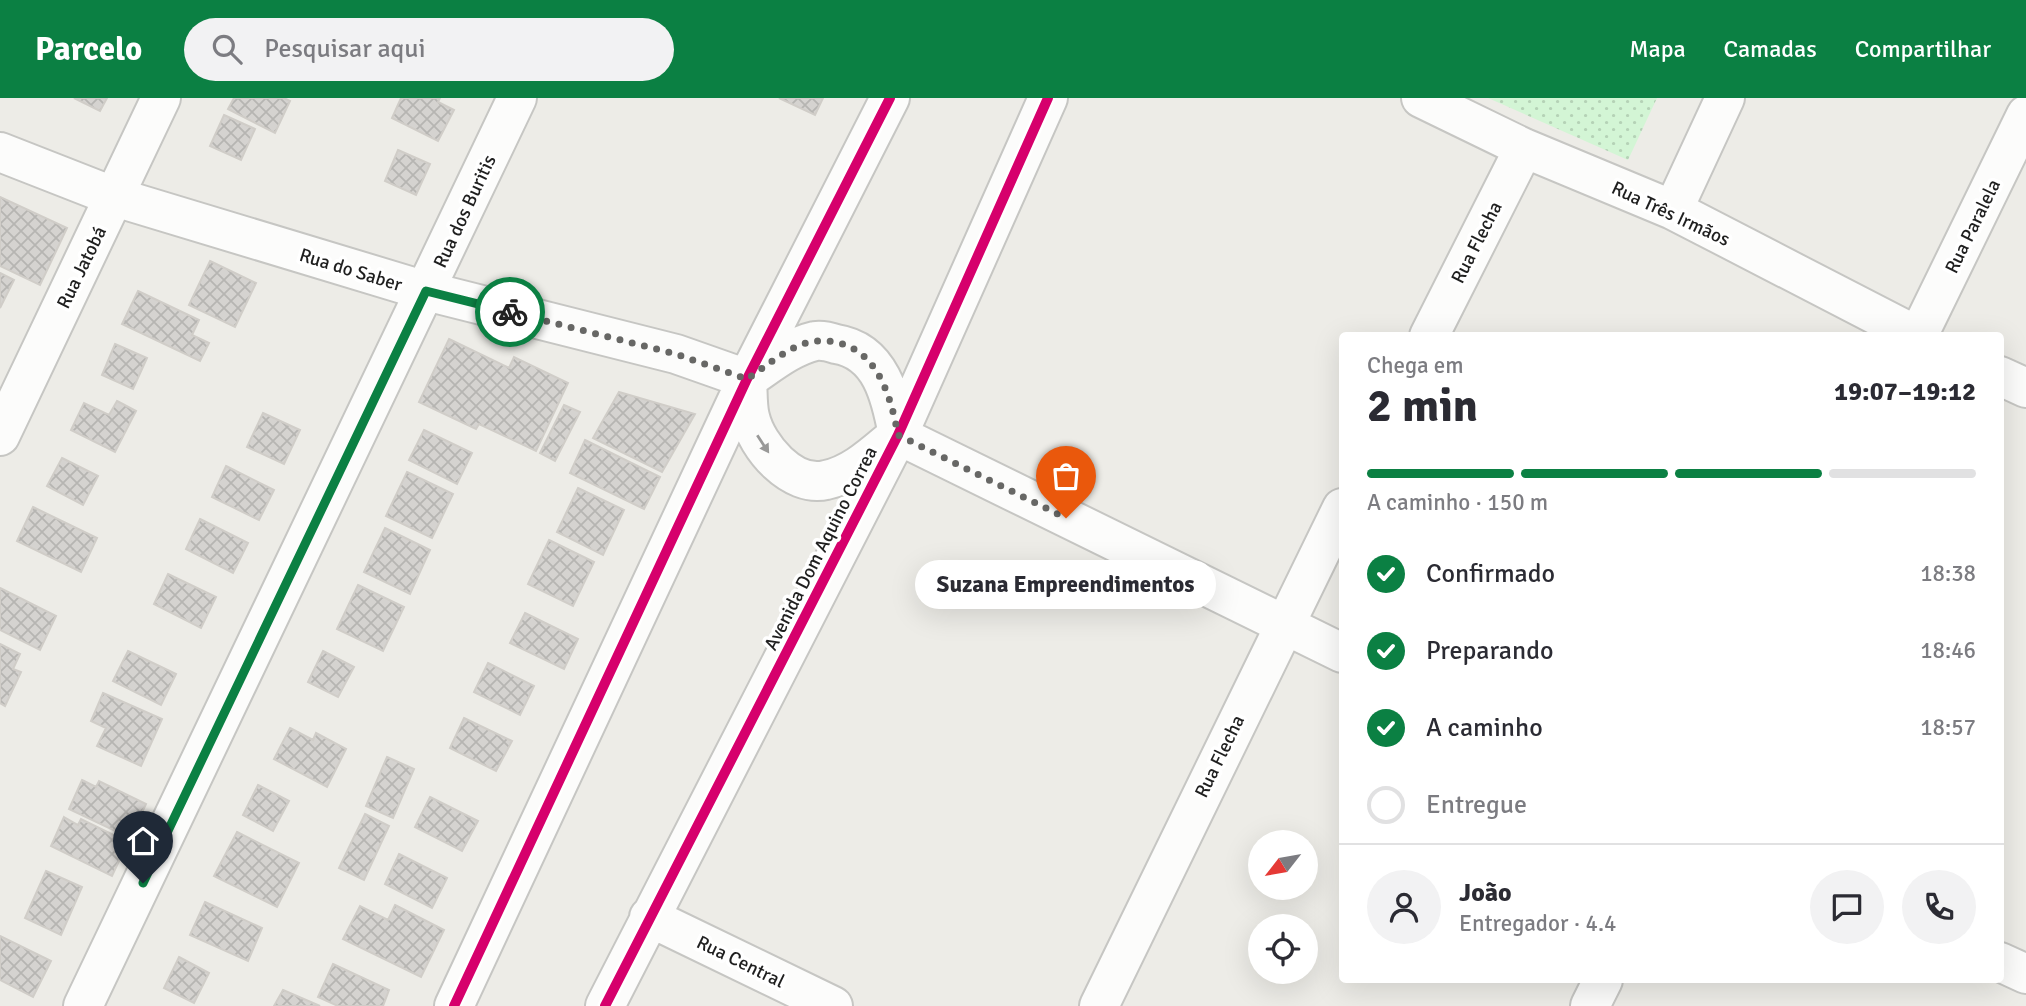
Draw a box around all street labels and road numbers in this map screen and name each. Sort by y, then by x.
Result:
street label: Rua dos Buritis [428,151,502,272]
street label: Rua Paralela [1940,175,2006,277]
street label: Rua Três Irmãos [1608,176,1734,252]
street label: Rua Flecha [1446,197,1508,288]
street label: Rua Jatobá [52,222,112,313]
street label: Rua do Saber [296,243,405,297]
street label: Avenida Dom Aquino Correa [759,443,883,654]
street label: Rua Flecha [1190,711,1250,802]
street label: Rua Central [693,930,789,994]

